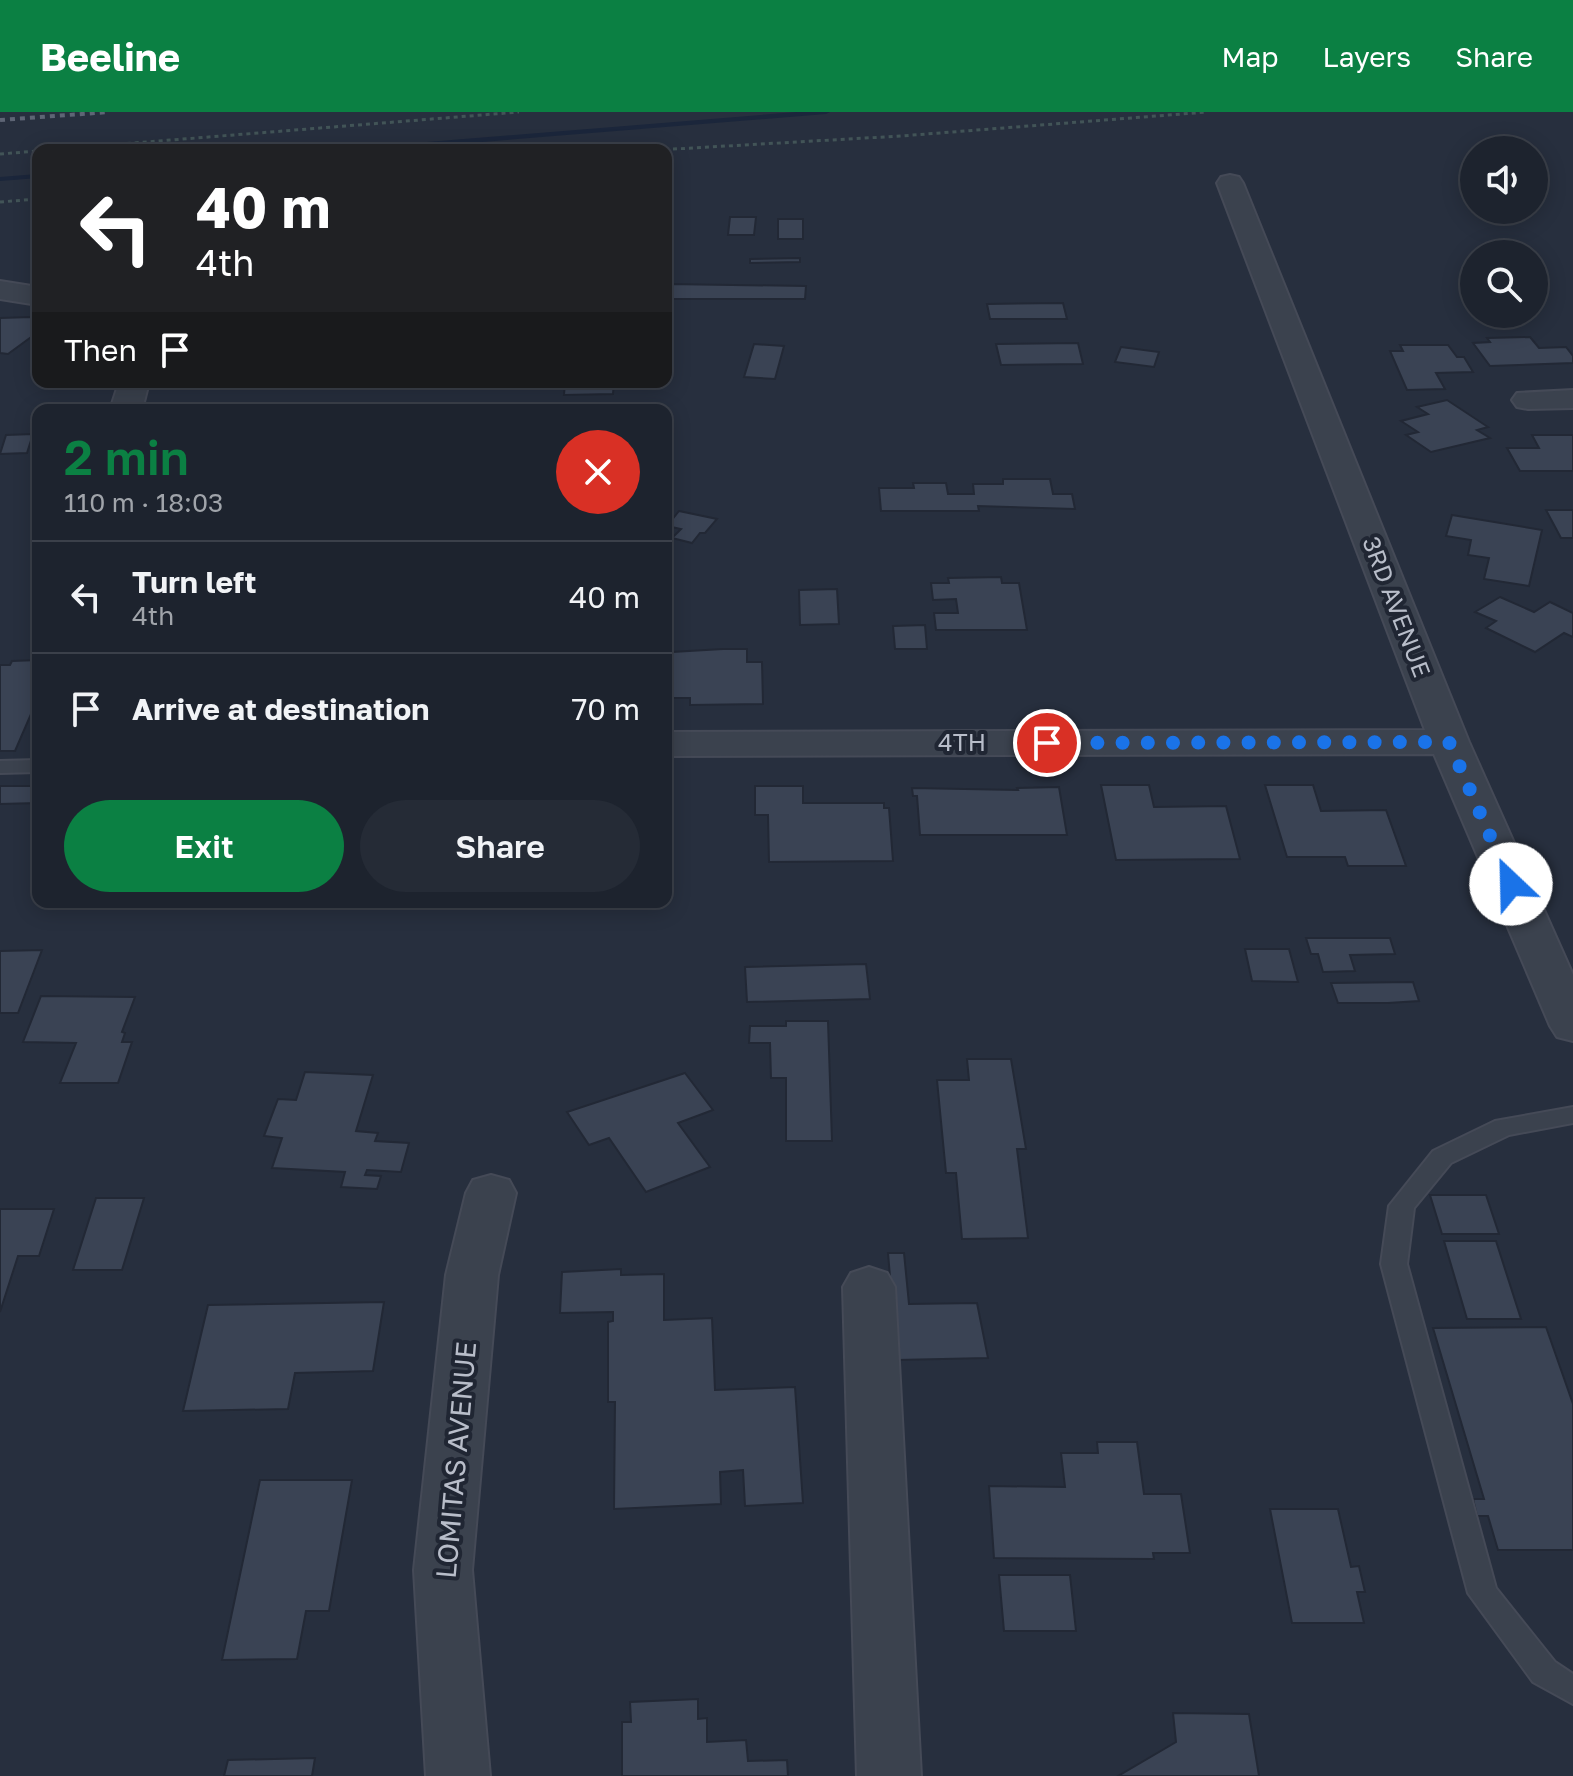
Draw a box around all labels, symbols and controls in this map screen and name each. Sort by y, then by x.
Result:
text: Beeline [40,34,180,79]
text: Map [1221,40,1279,73]
text: Layers [1323,40,1411,73]
text: Share [1455,40,1533,73]
map controls [1460,136,1548,328]
button: sound [1460,136,1548,224]
text: 40 m [196,173,330,240]
icon: left [64,176,168,280]
button: search [1460,240,1548,328]
text: 4th [196,241,255,284]
icon: arrive [153,328,197,372]
text: Then [64,332,137,368]
text: 2 min [64,428,189,486]
button: close [556,430,640,514]
text: 110 m · 18:03 [64,487,223,518]
street label: 3RD AVENUE [1357,532,1437,681]
text: Turn left [132,564,257,600]
icon: left [64,575,108,619]
text: 40 m [569,579,640,615]
text: 4th [132,600,174,631]
icon: arrive [64,687,108,731]
text: Arrive at destination [132,691,429,727]
text: 70 m [571,691,640,727]
pin [1013,709,1081,777]
icon: arrive [1025,721,1069,765]
street label: 4TH [938,727,986,756]
button: Exit [64,800,344,892]
button: Share [360,800,640,892]
position arrow [1469,842,1553,926]
street label: LOMITAS AVENUE [429,1340,482,1580]

